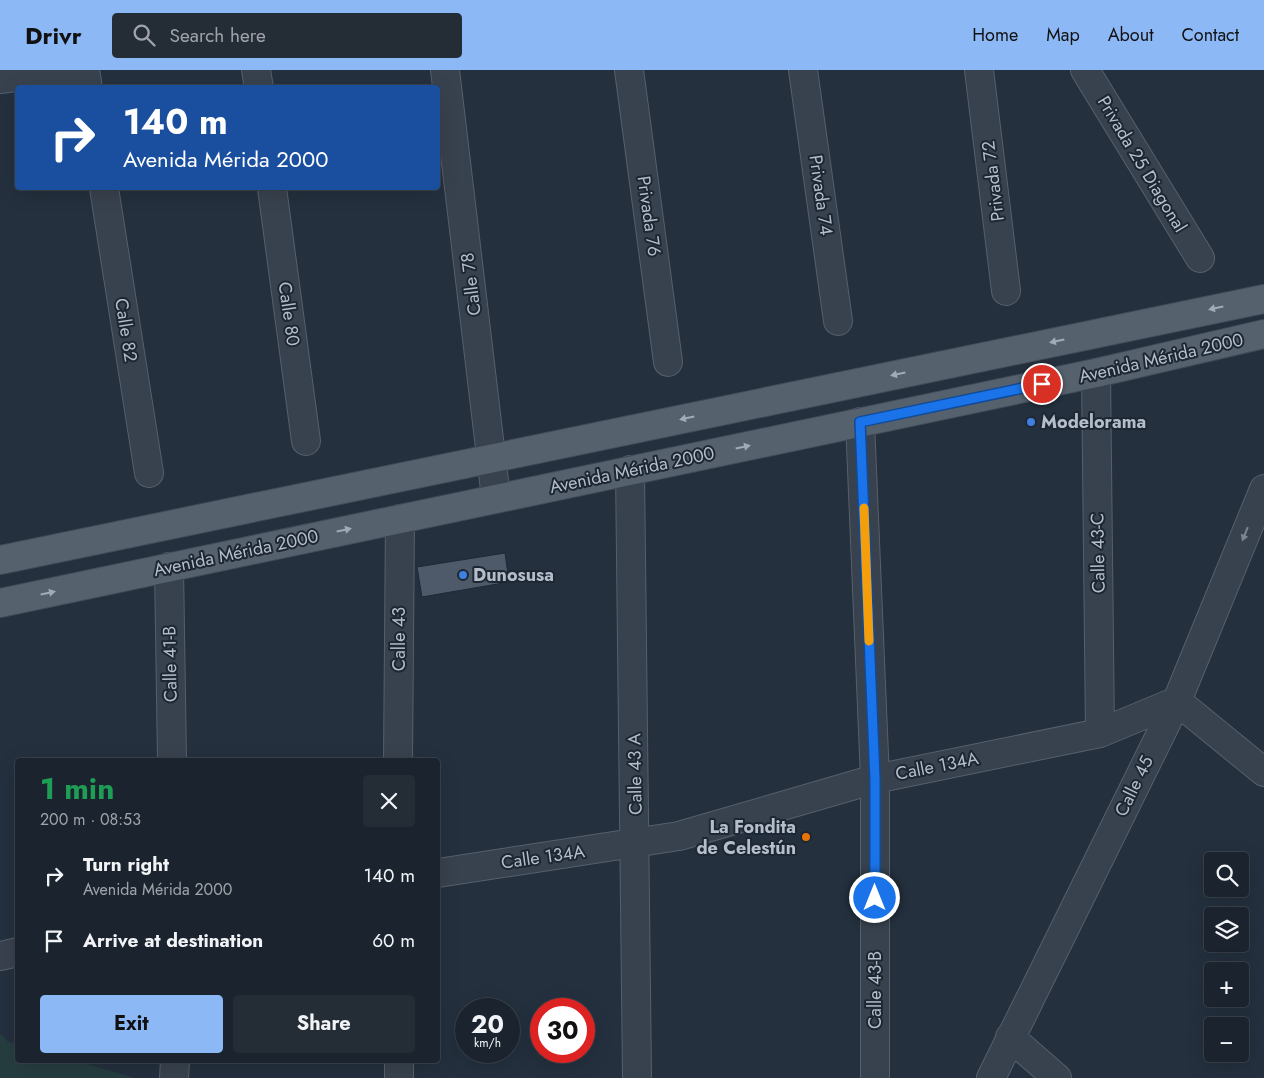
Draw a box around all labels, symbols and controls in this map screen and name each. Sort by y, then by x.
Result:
search box [112,13,462,58]
text: Drivr [25,18,82,53]
icon: search [130,21,158,49]
text: Search here [170,22,266,49]
text: Home [972,22,1018,48]
text: Map [1046,22,1080,48]
text: About [1108,22,1153,48]
text: Contact [1181,22,1239,48]
street label: Privada 25 Diagonal [1091,91,1193,237]
text: 140 m [123,97,228,147]
icon: right [40,105,105,170]
street label: Privada 72 [975,139,1011,223]
text: Avenida Mérida 2000 [123,143,328,175]
street label: Privada 74 [802,153,840,237]
street label: Privada 76 [630,174,668,258]
street label: Calle 78 [454,251,488,317]
street label: Calle 80 [272,280,306,348]
street label: Calle 82 [108,296,144,364]
one-way arrow [1208,305,1224,313]
street label: Avenida Mérida 2000 [1076,326,1246,390]
one-way arrow [1049,338,1065,346]
pin [1021,363,1063,405]
one-way arrow [890,370,906,378]
icon: arrive [1028,370,1056,398]
place label: Modelorama [1041,409,1146,435]
one-way arrow [680,414,695,422]
marker: Modelorama [1025,416,1037,428]
street label: Avenida Mérida 2000 [547,440,717,500]
one-way arrow [735,443,750,451]
street label: Calle 43-C [1084,513,1112,593]
street label: Avenida Mérida 2000 [151,523,321,583]
one-way arrow [336,526,352,534]
one-way arrow [1241,527,1249,541]
place label: Dunosusa [473,562,554,588]
marker: Dunosusa [457,569,469,581]
one-way arrow [40,588,56,596]
street label: Calle 43 [386,607,412,671]
street label: Calle 41-B [156,626,184,702]
street label: Calle 43 A [621,733,649,815]
street label: Calle 134A [893,745,981,787]
street label: Calle 45 [1108,751,1160,821]
text: 1 min [40,767,114,810]
button: close [363,775,415,827]
text: 200 m · 08:53 [40,808,141,831]
place label: La Fondita de Celestún [696,814,796,861]
marker: La Fondita de Celestún [800,831,812,843]
street label: Calle 134A [499,838,587,876]
text: Turn right [83,851,169,878]
map controls [1204,852,1249,1062]
button: search [1204,852,1249,897]
icon: right [40,862,68,890]
text: 140 m [363,862,415,889]
position arrow [848,871,900,923]
text: Avenida Mérida 2000 [83,878,232,901]
button: layers [1204,907,1249,952]
icon: arrive [40,927,68,955]
text: Arrive at destination [83,927,263,954]
text: 60 m [372,927,415,954]
street label: Calle 43-B [862,951,888,1029]
button: + [1204,962,1249,1007]
button: Exit [40,995,223,1053]
button: Share [233,995,415,1053]
speed limit sign: 30 [530,998,595,1063]
text: 20 [471,1006,504,1042]
button: − [1204,1017,1249,1062]
text: km/h [474,1034,501,1052]

